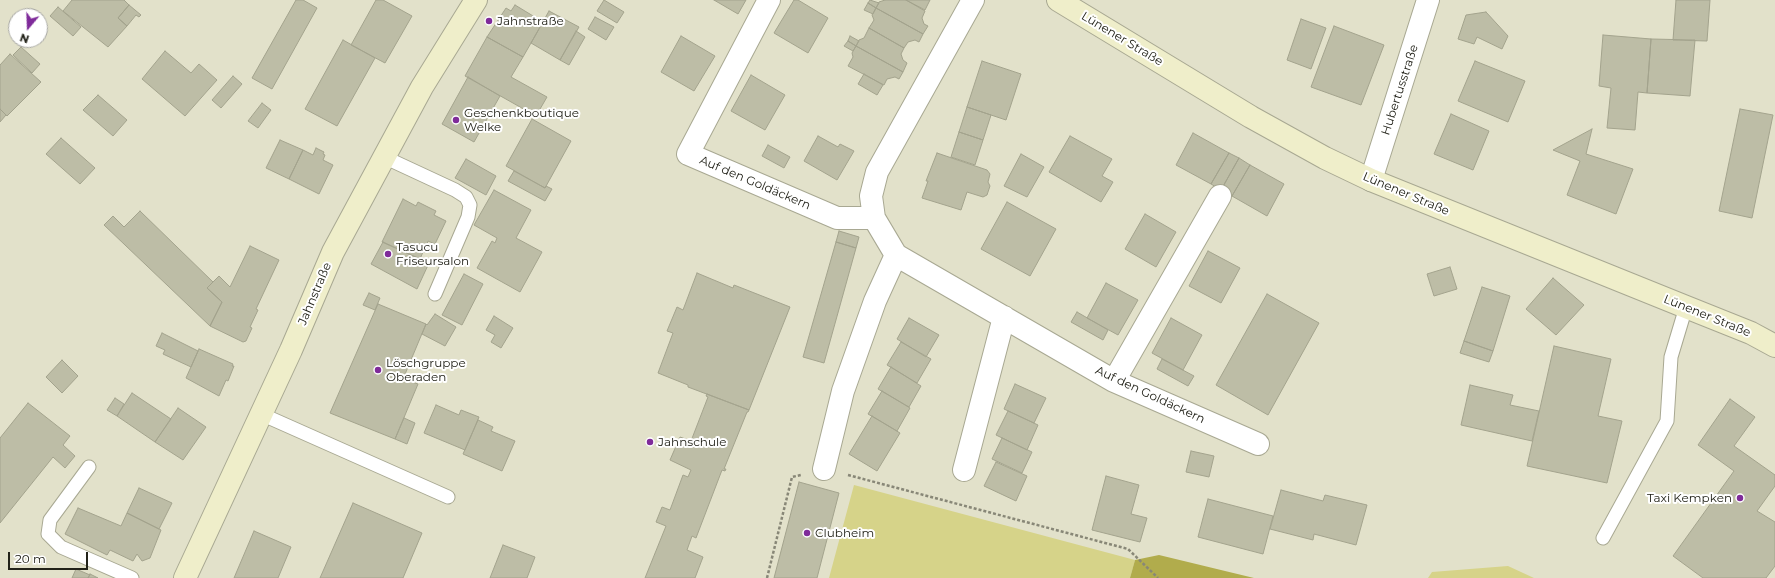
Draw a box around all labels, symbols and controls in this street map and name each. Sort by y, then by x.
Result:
north arrow [8,8,48,48]
street label: Lünener Straße [1079,9,1165,69]
place label: Jahnstraße [497,14,564,28]
marker: Jahnstraße [484,16,494,26]
text: N [18,30,31,46]
street label: Hubertusstraße [1379,43,1421,137]
place label: Geschenkboutique Welke [464,106,579,134]
marker: Geschenkboutique Welke [451,115,461,125]
street label: Auf den Goldäckern [697,153,813,213]
street label: Lünener Straße [1361,169,1451,219]
place label: Tasucu Friseursalon [396,240,469,268]
marker: Tasucu Friseursalon [383,249,393,259]
street label: Jahnstraße [295,260,335,328]
street label: Lünener Straße [1661,292,1753,340]
place label: Löschgruppe Oberaden [386,356,466,384]
street label: Auf den Goldäckern [1093,363,1207,427]
marker: Löschgruppe Oberaden [373,365,383,375]
place label: Jahnschule [658,435,726,449]
marker: Jahnschule [645,437,655,447]
place label: Taxi Kempken [1647,491,1732,505]
marker: Taxi Kempken [1735,493,1745,503]
place label: Clubheim [815,526,874,540]
marker: Clubheim [802,528,812,538]
scale bar [10,544,90,570]
text: 20 m [15,551,46,566]

